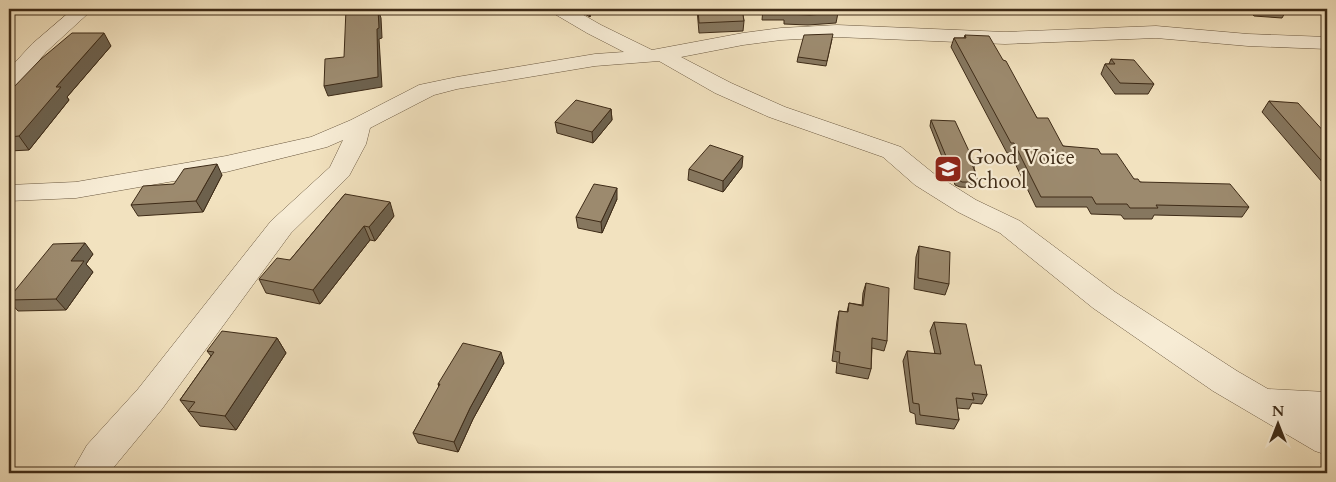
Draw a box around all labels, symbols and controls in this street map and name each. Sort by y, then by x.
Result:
place label: Good Voice School [967,143,1075,196]
school or university icon: Good Voice School [933,154,963,184]
north arrow [1254,400,1304,450]
text: N [1272,402,1284,421]

